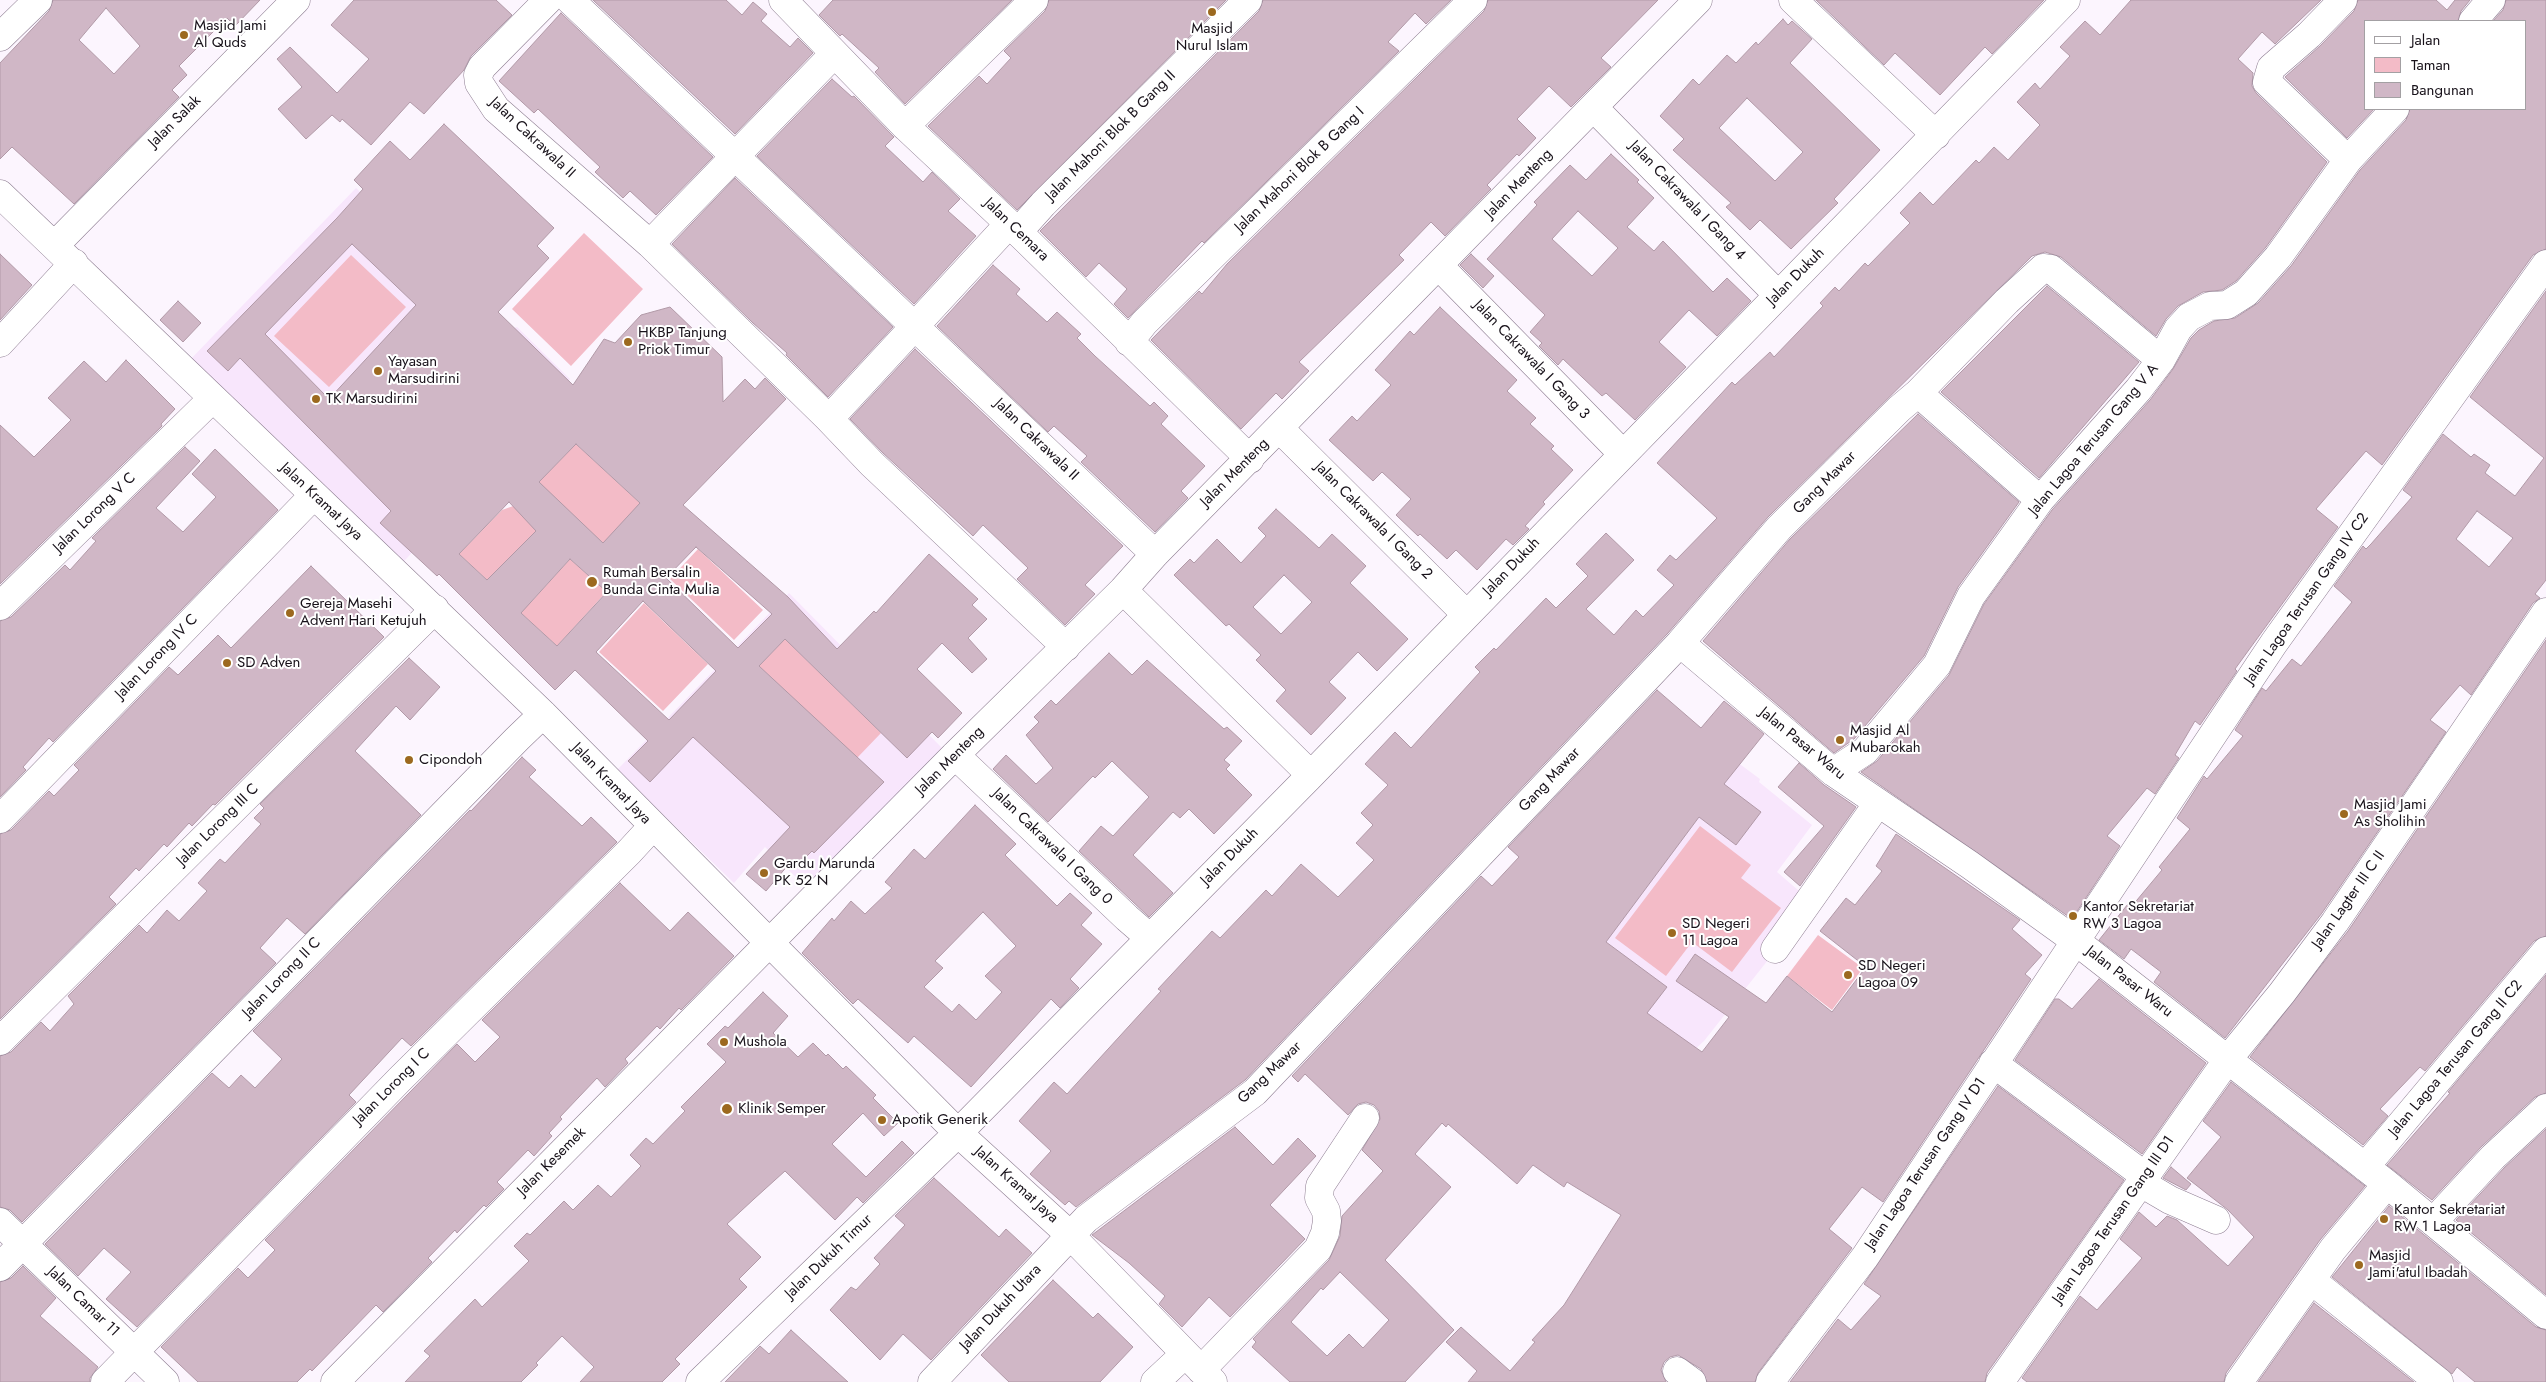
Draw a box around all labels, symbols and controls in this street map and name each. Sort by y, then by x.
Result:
marker: Masjid Nurul Islam [1206,6,1218,18]
place label: Masjid Jami Al Quds [194,17,267,52]
place label: Masjid Nurul Islam [1176,20,1248,55]
legend [2364,20,2526,110]
marker: Masjid Jami Al Quds [178,29,190,41]
text: Jalan [2411,29,2440,51]
text: Taman [2411,54,2450,76]
street label: Jalan Mahoni Blok B Gang II [1042,67,1180,205]
text: Bangunan [2411,79,2474,101]
street label: Jalan Salak [145,92,205,152]
street label: Jalan Cakrawala II [486,94,578,182]
street label: Jalan Mahoni Blok B Gang I [1232,103,1368,237]
street label: Jalan Cakrawala I Gang 4 [1625,137,1749,265]
street label: Jalan Menteng [1481,146,1557,222]
street label: Jalan Cemara [980,195,1052,265]
street label: Jalan Dukuh [1763,244,1829,310]
street label: Jalan Cakrawala I Gang 3 [1469,297,1593,423]
place label: HKBP Tanjung Priok Timur [638,324,727,359]
marker: HKBP Tanjung Priok Timur [622,336,634,348]
place label: Yayasan Marsudirini [388,353,460,388]
street label: Jalan Lagoa Terusan Gang V A [2025,361,2163,519]
marker: Yayasan Marsudirini [372,365,384,377]
place label: TK Marsudirini [326,390,418,408]
marker: TK Marsudirini [310,393,322,405]
street label: Jalan Cakrawala II [990,395,1082,485]
street label: Jalan Menteng [1197,435,1273,511]
street label: Gang Mawar [1790,448,1860,518]
street label: Jalan Cakrawala I Gang 2 [1310,458,1436,584]
street label: Jalan Kramat Jaya [276,459,366,545]
street label: Jalan Lorong V C [50,469,140,557]
street label: Jalan Lagoa Terusan Gang IV C2 [2241,510,2373,688]
street label: Jalan Dukuh [1480,534,1544,600]
place label: Rumah Bersalin Bunda Cinta Mulia [603,564,719,599]
marker: Rumah Bersalin Bunda Cinta Mulia [585,575,599,589]
place label: Gereja Masehi Advent Hari Ketujuh [300,595,427,630]
marker: Gereja Masehi Advent Hari Ketujuh [284,607,296,619]
street label: Jalan Lorong IV C [112,611,202,703]
place label: SD Adven [237,654,300,672]
marker: SD Adven [221,657,233,669]
street label: Jalan Pasar Waru [1755,704,1849,784]
place label: Masjid Al Mubarokah [1850,722,1921,757]
street label: Jalan Menteng [912,723,988,799]
marker: Masjid Al Mubarokah [1834,734,1846,746]
street label: Jalan Kramat Jaya [568,740,654,828]
street label: Gang Mawar [1516,744,1584,816]
place label: Cipondoh [419,751,482,769]
marker: Cipondoh [403,754,415,766]
street label: Jalan Lorong III C [173,780,263,870]
street label: Jalan Cakrawala I Gang 0 [988,785,1116,909]
place label: Masjid Jami As Sholihin [2354,796,2427,831]
marker: Masjid Jami As Sholihin [2338,808,2350,820]
street label: Jalan Dukuh [1197,824,1263,890]
street label: Jalan Lagter III C II [2309,848,2389,952]
place label: Gardu Marunda PK 52 N [774,855,875,890]
marker: Gardu Marunda PK 52 N [758,867,770,879]
place label: Kantor Sekretariat RW 3 Lagoa [2083,898,2194,933]
marker: Kantor Sekretariat RW 3 Lagoa [2067,910,2079,922]
place label: SD Negeri 11 Lagoa [1682,915,1750,950]
marker: SD Negeri 11 Lagoa [1666,927,1678,939]
street label: Jalan Lorong II C [239,934,325,1022]
street label: Jalan Pasar Waru [2082,942,2176,1022]
place label: SD Negeri Lagoa 09 [1858,957,1926,992]
marker: SD Negeri Lagoa 09 [1842,969,1854,981]
street label: Jalan Lagoa Terusan Gang II C2 [2385,977,2527,1141]
place label: Mushola [734,1033,787,1051]
marker: Mushola [718,1036,730,1048]
street label: Gang Mawar [1234,1038,1306,1108]
street label: Jalan Lorong I C [350,1045,434,1129]
street label: Jalan Lagoa Terusan Gang IV D1 [1862,1075,1990,1253]
place label: Klinik Semper [738,1100,826,1118]
marker: Klinik Semper [720,1102,734,1116]
place label: Apotik Generik [892,1111,988,1129]
marker: Apotik Generik [876,1114,888,1126]
street label: Jalan Kesemek [514,1124,590,1200]
street label: Jalan Lagoa Terusan Gang III D1 [2049,1133,2179,1307]
street label: Jalan Kramat Jaya [970,1143,1062,1227]
place label: Kantor Sekretariat RW 1 Lagoa [2394,1201,2505,1236]
street label: Jalan Dukuh Timur [782,1211,876,1303]
marker: Kantor Sekretariat RW 1 Lagoa [2378,1213,2390,1225]
place label: Masjid Jami'atul Ibadah [2369,1247,2468,1282]
marker: Masjid Jami'atul Ibadah [2353,1259,2365,1271]
street label: Jalan Dukuh Utara [957,1261,1045,1355]
street label: Jalan Camar 11 [43,1263,123,1341]

